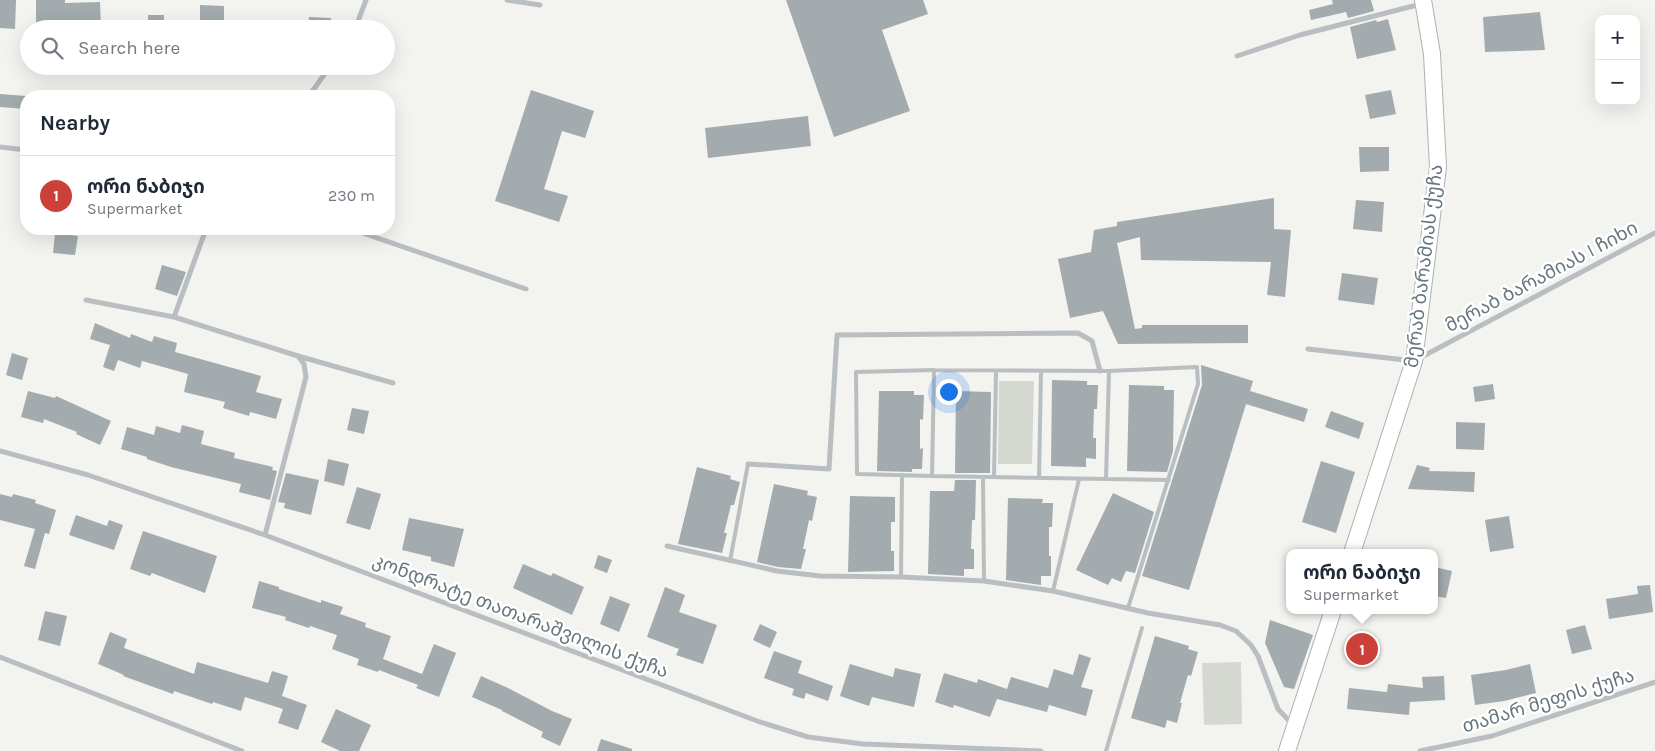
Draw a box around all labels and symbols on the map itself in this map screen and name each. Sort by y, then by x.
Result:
street label: მერაბ ბარამიას ქუჩა [1401,163,1447,369]
street label: მერაბ ბარამიას I ჩიხი [1441,217,1642,337]
your location [936,379,962,405]
street label: კონდრატე თათარაშვილის ქუჩა [369,549,672,684]
pin: 1 [1346,630,1378,668]
street label: თამარ მეფის ქუჩა [1460,664,1637,738]

